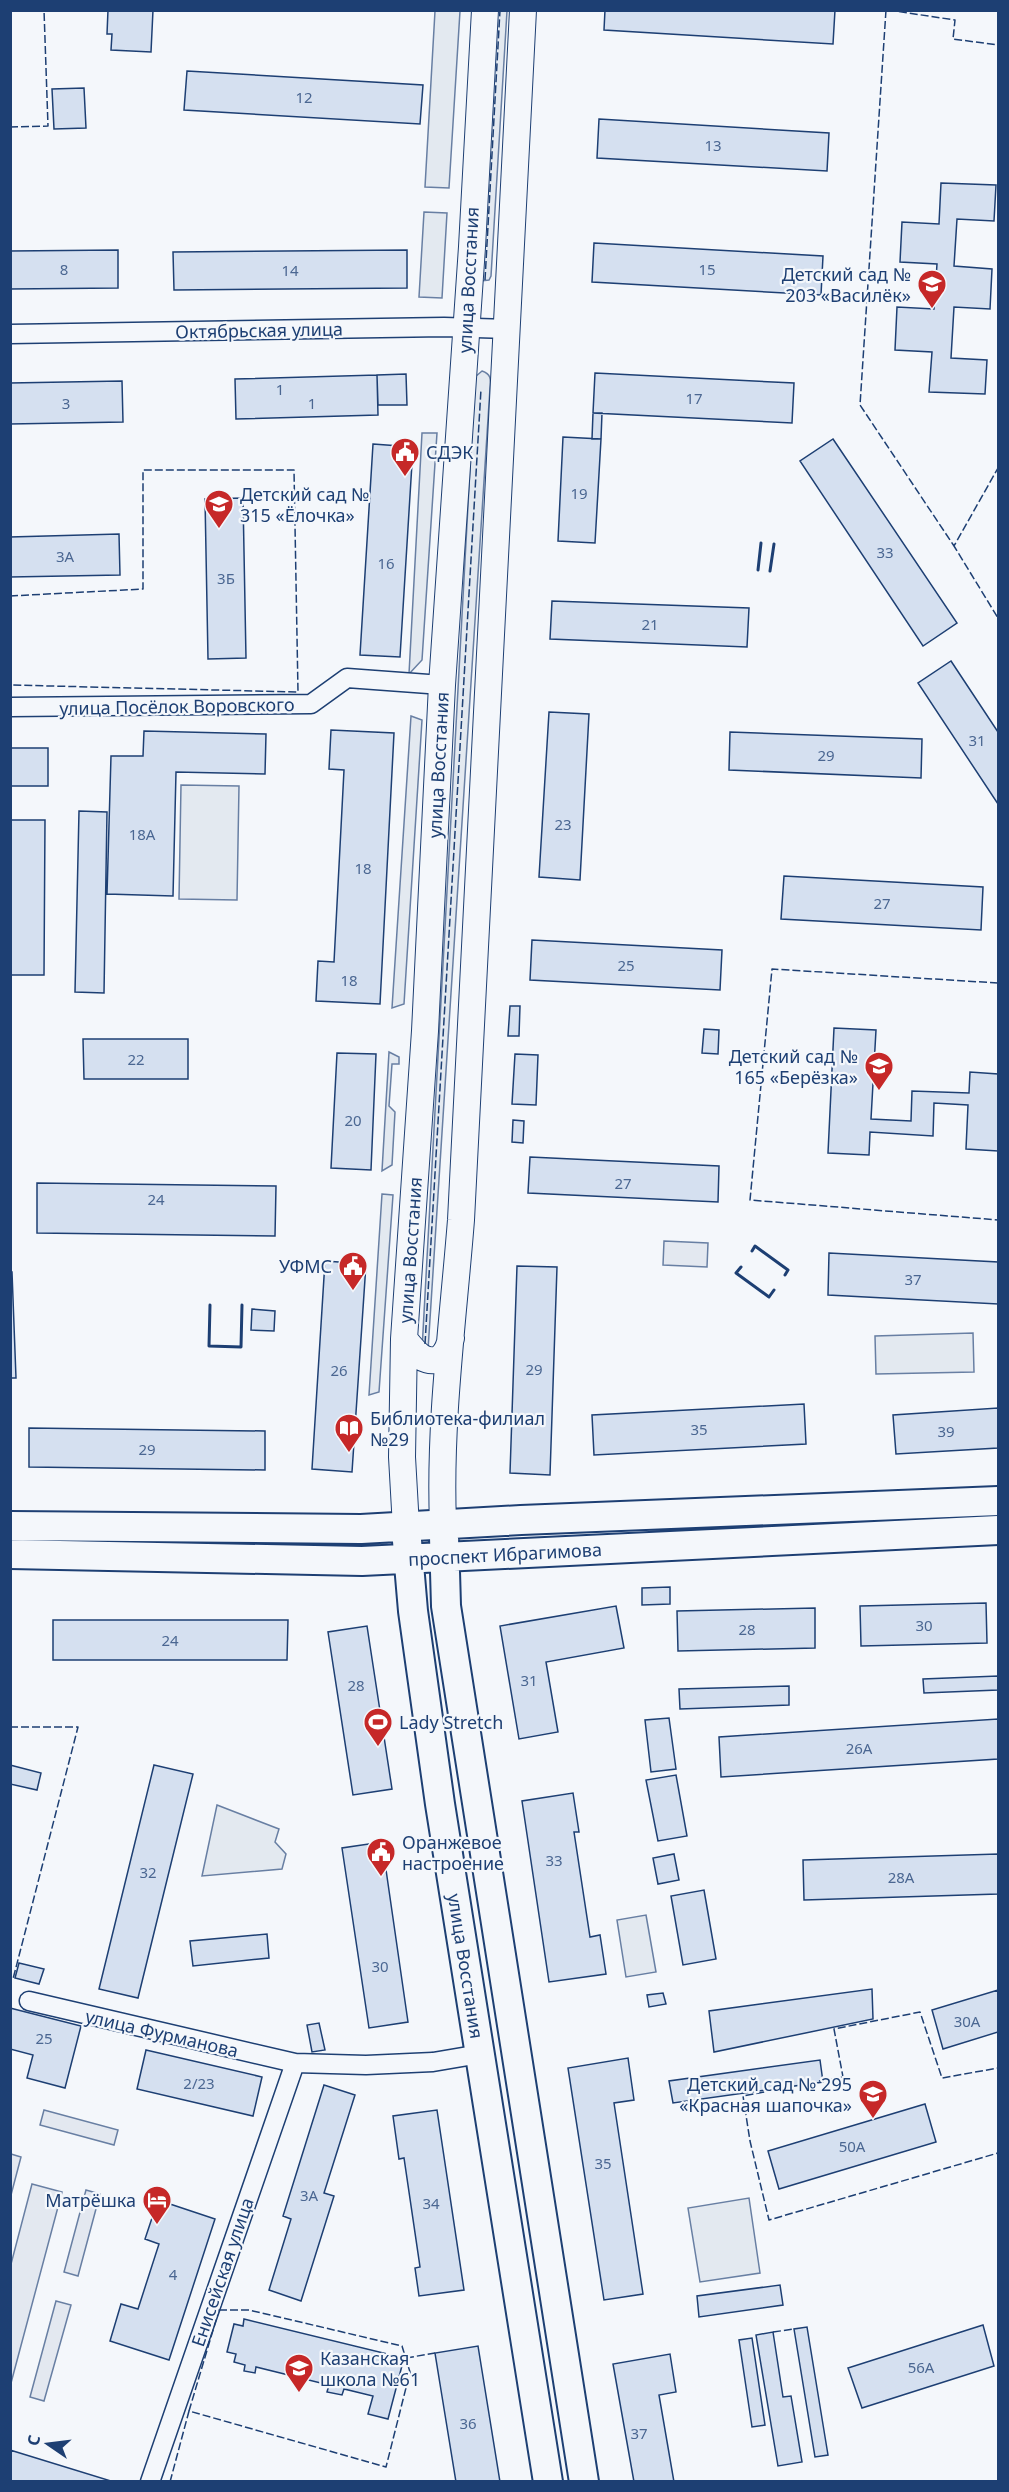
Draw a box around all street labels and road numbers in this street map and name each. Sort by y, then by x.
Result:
street label: улица Восстания [452,206,484,354]
street label: Октябрьская улица [175,317,343,343]
street label: улица Восстания [422,691,454,839]
street label: улица Посёлок Воровского [59,692,295,720]
street label: улица Восстания [393,1176,427,1324]
street label: проспект Ибрагимова [408,1537,602,1571]
street label: улица Восстания [443,1892,489,2040]
street label: улица Фурманова [83,2004,241,2062]
street label: Енисейская улица [185,2194,259,2350]

